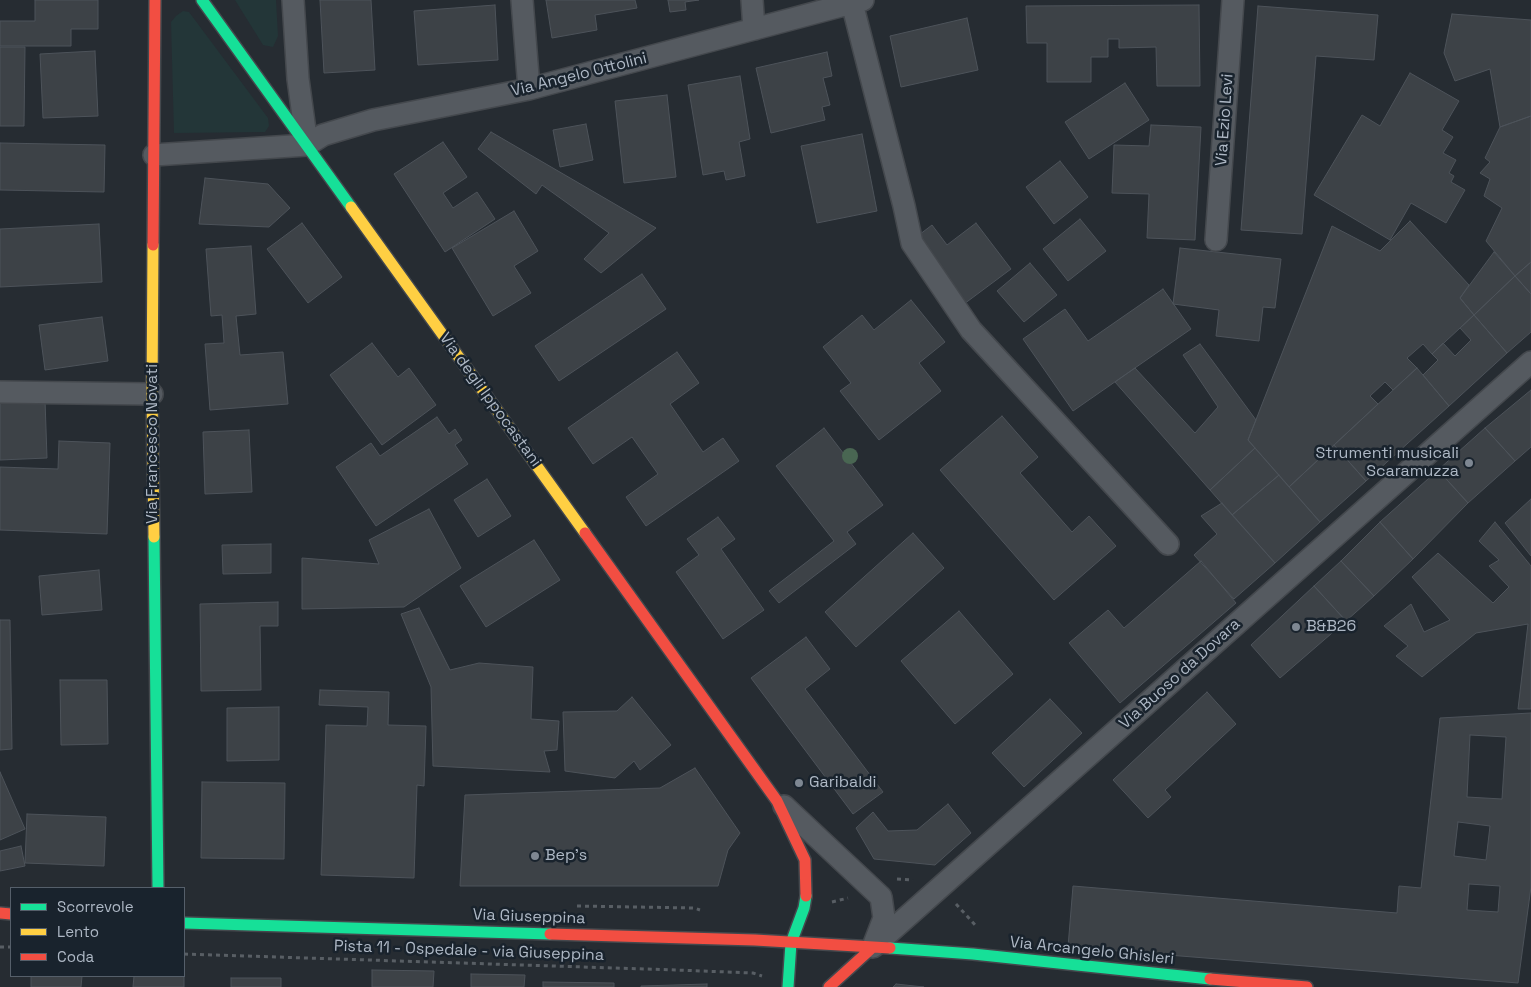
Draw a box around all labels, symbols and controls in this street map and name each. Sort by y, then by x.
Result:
street label: Via Angelo Ottolini [509,49,649,101]
street label: Via Ezio Levi [1212,73,1238,167]
street label: Via degli Ippocastani [435,329,545,471]
street label: Via Francesco Novati [143,364,163,524]
place label: Strumenti musicali Scaramuzza [1315,444,1459,482]
marker: Strumenti musicali Scaramuzza [1463,457,1475,469]
street label: Via Buoso da Dovara [1116,615,1244,733]
place label: B&B26 [1306,617,1356,637]
marker: B&B26 [1290,621,1302,633]
place label: Garibaldi [809,773,876,793]
marker: Garibaldi [793,777,805,789]
place label: Bep's [545,846,587,866]
marker: Bep's [529,850,541,862]
legend [10,887,185,977]
text: Scorrevole [57,897,134,916]
street label: Via Giuseppina [472,905,586,929]
text: Lento [57,922,99,941]
street label: Via Arcangelo Ghisleri [1009,933,1175,969]
street label: Pista 11 - Ospedale - via Giuseppina [334,937,604,965]
text: Coda [57,947,94,966]

